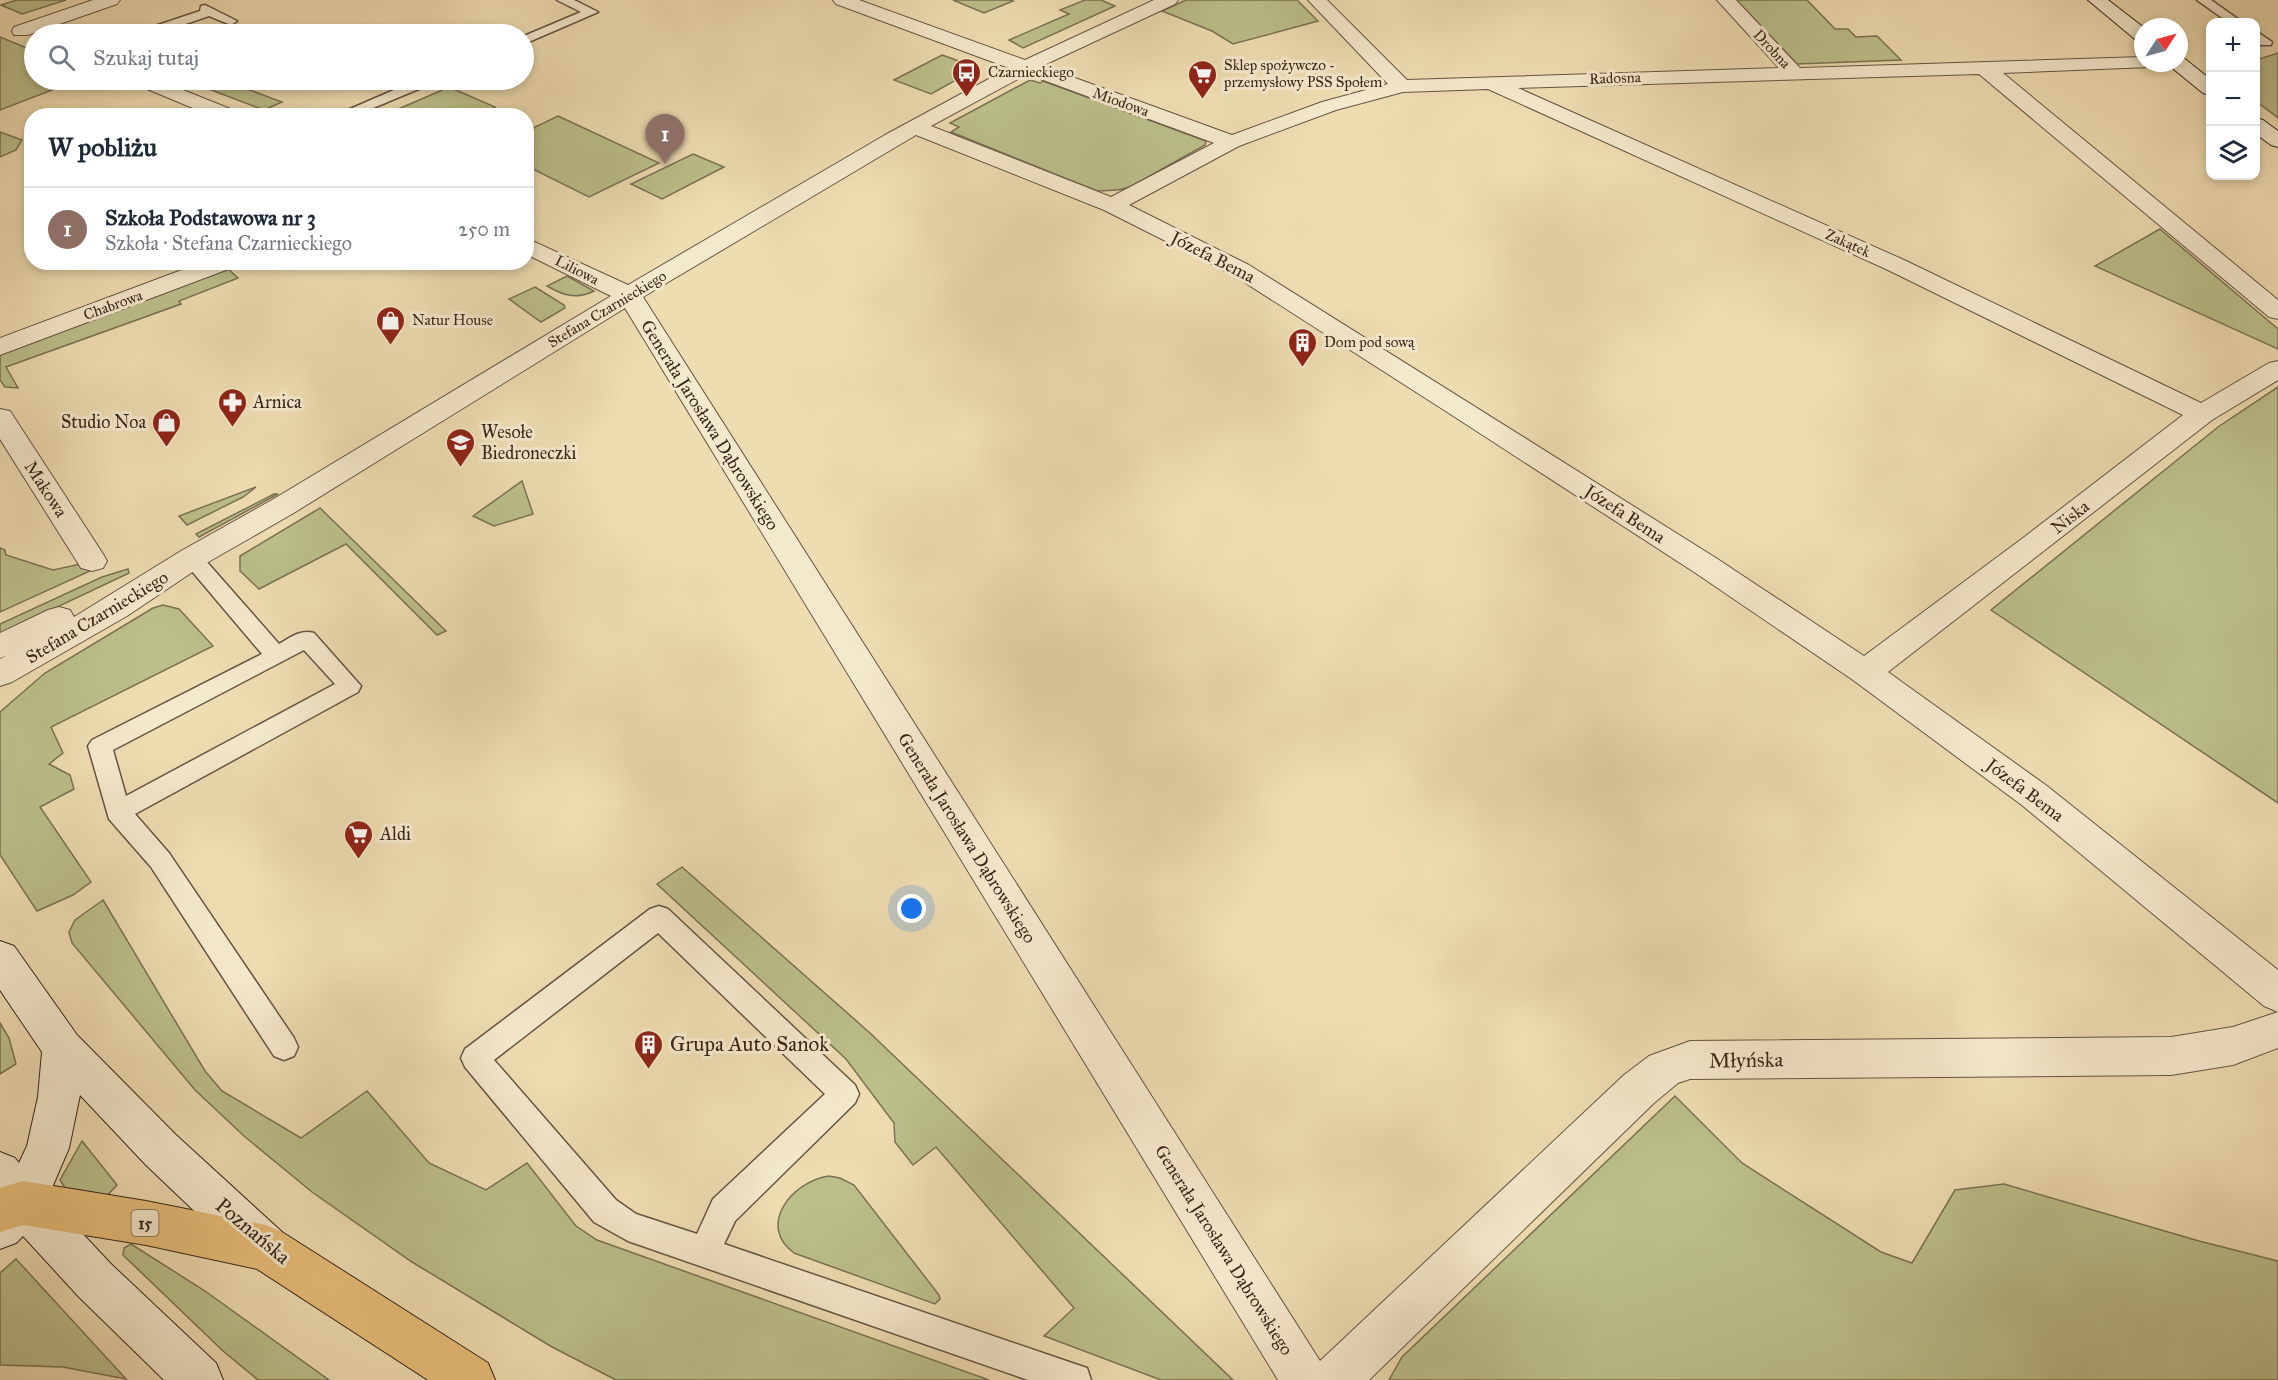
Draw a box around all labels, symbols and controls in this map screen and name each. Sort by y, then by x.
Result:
north arrow [2134,18,2188,72]
map controls [2206,18,2260,180]
button: + [2206,18,2260,72]
search box [24,24,534,90]
street label: Drobna [1749,26,1795,73]
icon: search [45,41,78,74]
text: Szukaj tutaj [93,44,199,71]
bus stop icon: Czarnieckiego [951,56,983,98]
place label: Sklep spożywczo - przemysłowy PSS Społem [1223,56,1383,91]
supermarket icon: Sklep spożywczo - przemysłowy PSS Społem [1187,58,1219,100]
place label: Czarnieckiego [988,63,1074,81]
street label: Radosna [1589,68,1642,88]
button: − [2206,72,2260,126]
street label: Miodowa [1090,84,1152,121]
pin: 1 [646,114,684,164]
button: layers [2206,126,2260,180]
text: W pobliżu [48,131,157,163]
text: Szkoła Podstawowa nr 3 [105,204,316,231]
text: 1 [64,217,71,241]
text: 250 m [458,217,510,241]
street label: Józefa Bema [1165,225,1259,289]
street label: Zakątek [1823,225,1873,261]
text: Szkoła · Stefana Czarnieckiego [105,231,352,255]
street label: Liliowa [552,251,603,289]
street label: Stefana Czarnieckiego [544,266,670,351]
street label: Chabrowa [81,286,146,324]
shop icon: Natur House [375,304,407,346]
place label: Natur House [412,311,493,329]
street label: Generała Jarosława Dąbrowskiego [635,316,784,535]
building icon: Dom pod sową [1287,326,1319,368]
place label: Dom pod sową [1324,333,1416,351]
pharmacy icon: Arnica [216,386,248,428]
place label: Arnica [252,391,302,413]
shop icon: Studio Noa [151,406,183,448]
place label: Studio Noa [61,411,146,433]
place label: Wesołe Biedroneczki [481,421,577,464]
school or university icon: Wesołe Biedroneczki [444,426,476,468]
street label: Makowa [20,457,73,522]
street label: Józefa Bema [1578,479,1670,549]
street label: Niska [2046,495,2094,539]
street label: Stefana Czarnieckiego [22,566,173,669]
street label: Generała Jarosława Dąbrowskiego [892,729,1041,948]
street label: Józefa Bema [1980,752,2069,827]
supermarket icon: Aldi [343,818,375,860]
place label: Aldi [379,823,411,845]
your location [897,894,926,923]
building icon: Grupa Auto Sanok [633,1028,665,1070]
place label: Grupa Auto Sanok [670,1031,829,1057]
street label: Młyńska [1709,1046,1784,1074]
street label: Generała Jarosława Dąbrowskiego [1149,1141,1298,1360]
street label: Poznańska [210,1192,296,1270]
road number: 15 [132,1210,158,1236]

